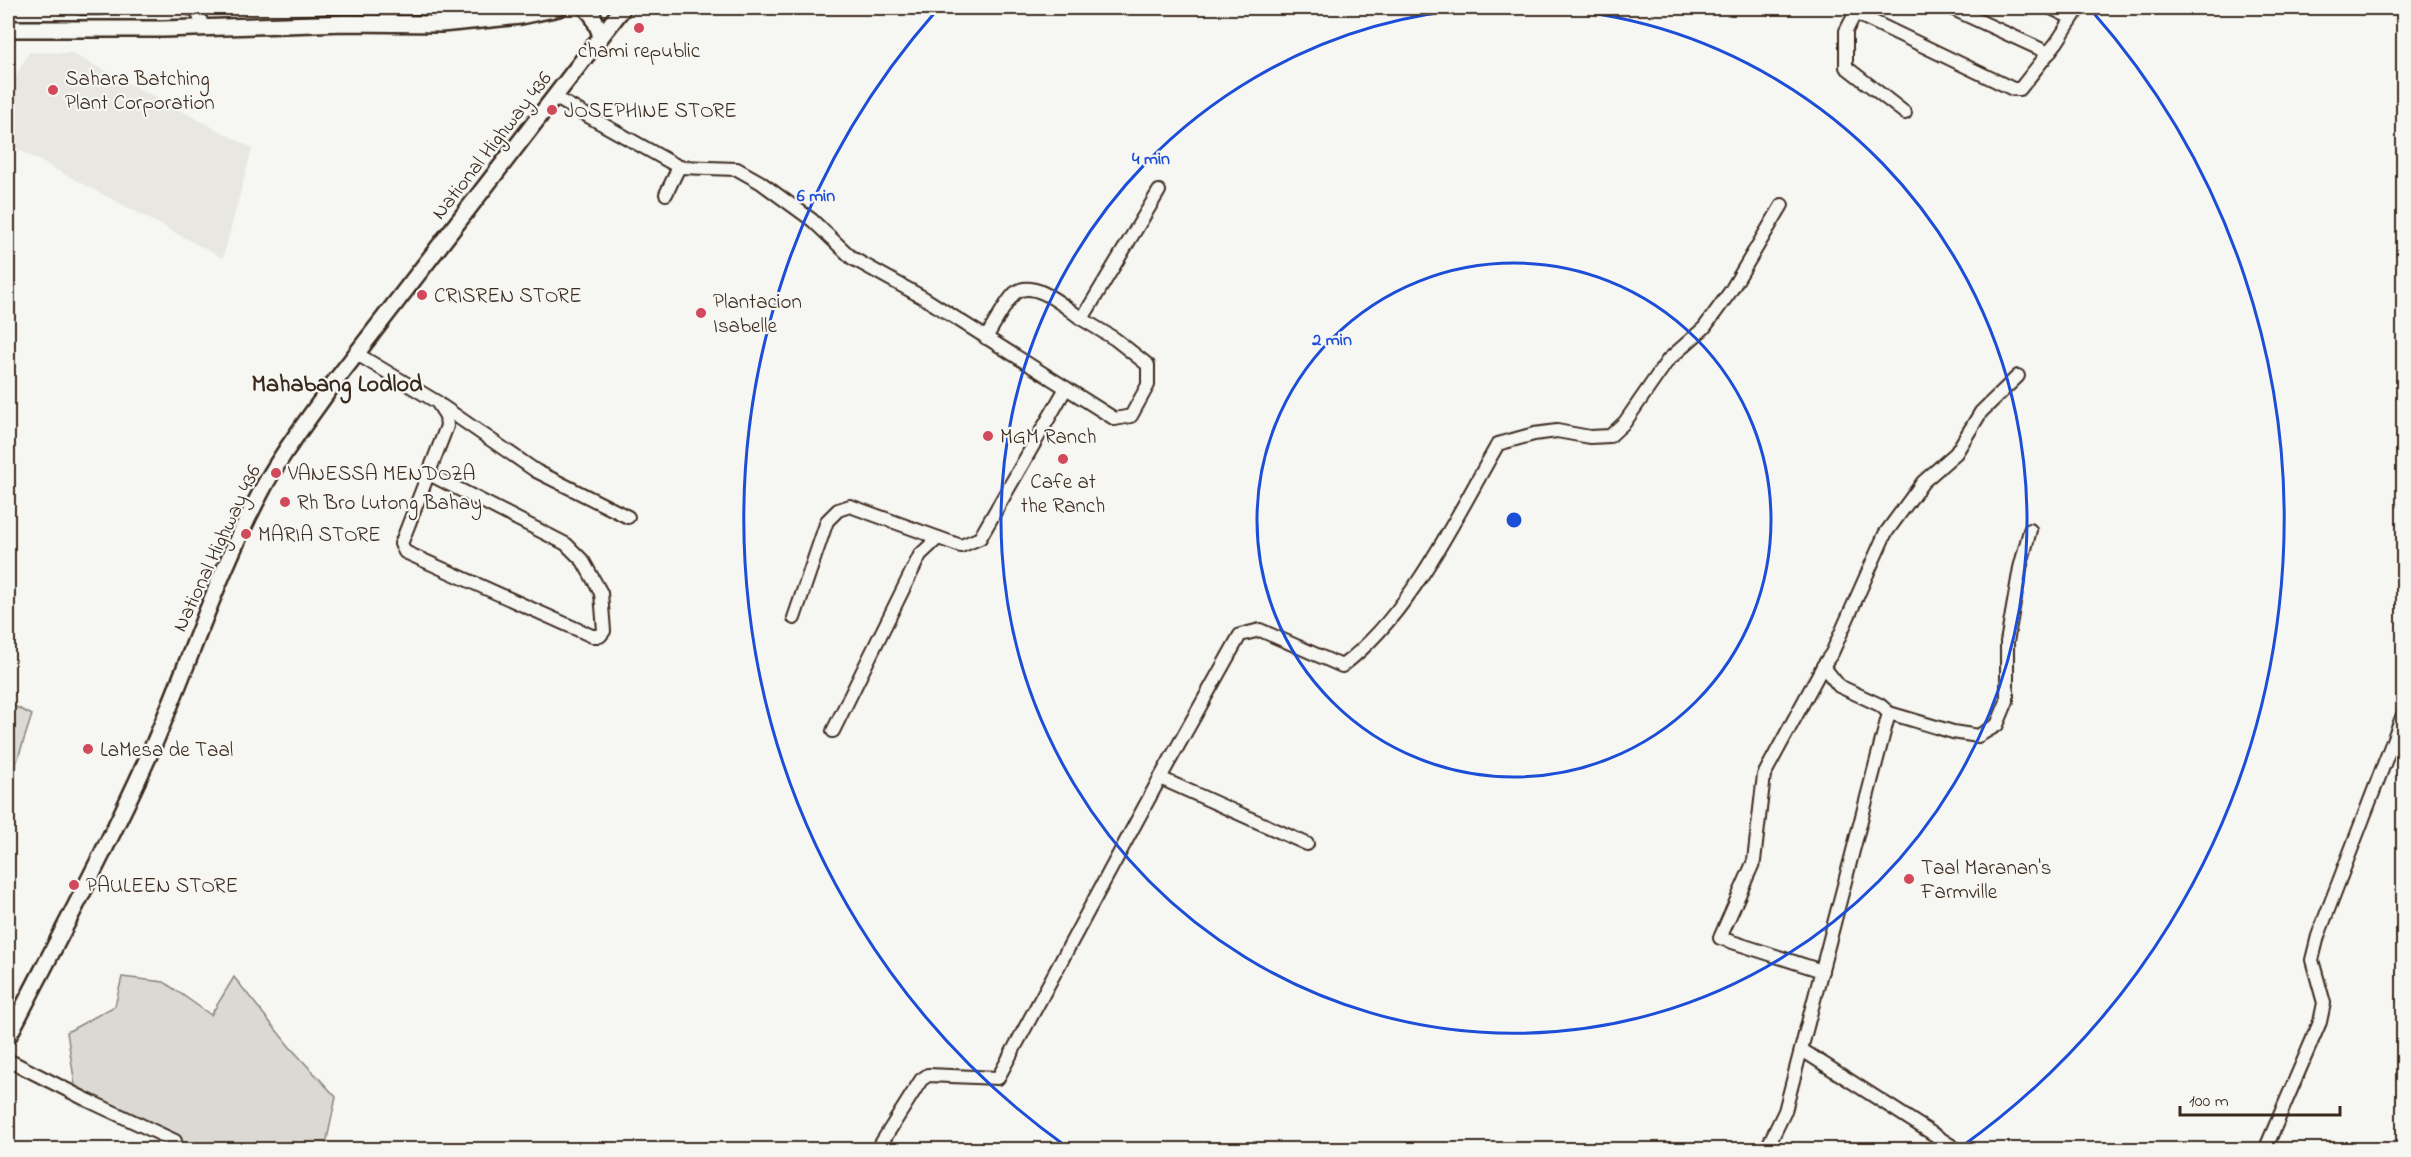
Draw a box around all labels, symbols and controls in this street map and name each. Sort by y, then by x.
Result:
marker: chami republic [632,21,646,35]
place label: chami republic [578,37,701,67]
place label: Sahara Batching Plant Corporation [65,65,215,119]
street label: National Highway 436 [425,66,562,228]
marker: Sahara Batching Plant Corporation [46,83,60,97]
place label: JOSEPHINE STORE [564,97,737,127]
marker: JOSEPHINE STORE [545,103,559,117]
text: 4 min [1132,147,1170,173]
text: 6 min [797,184,835,210]
place label: CRISREN STORE [434,282,582,312]
marker: CRISREN STORE [415,288,429,302]
place label: Plantacion Isabelle [713,288,802,342]
marker: Plantacion Isabelle [694,306,708,320]
text: 2 min [1311,328,1352,354]
district label: Mahabang Lodlod [252,368,423,404]
place label: MGM Ranch [1000,423,1097,453]
marker: MGM Ranch [981,429,995,443]
marker: Cafe at the Ranch [1056,452,1070,466]
place label: VANESSA MENDOZA [287,460,476,490]
street label: National Highway 436 [166,461,271,638]
marker: VANESSA MENDOZA [269,466,283,480]
place label: Cafe at the Ranch [1021,468,1105,522]
place label: Rh Bro Lutong Bahay [297,489,482,521]
marker: Rh Bro Lutong Bahay [278,495,292,509]
centre of rings [1504,510,1524,530]
place label: MARIA STORE [258,521,381,551]
marker: MARIA STORE [239,527,253,541]
place label: LaMesa de Taal [100,736,233,766]
marker: LaMesa de Taal [81,742,95,756]
place label: Taal Maranan's Farmville [1920,854,2051,908]
place label: PAULEEN STORE [86,872,238,902]
marker: Taal Maranan's Farmville [1902,872,1916,886]
marker: PAULEEN STORE [67,878,81,892]
scale bar [2180,1079,2340,1117]
text: 100 m [2189,1089,2229,1115]

